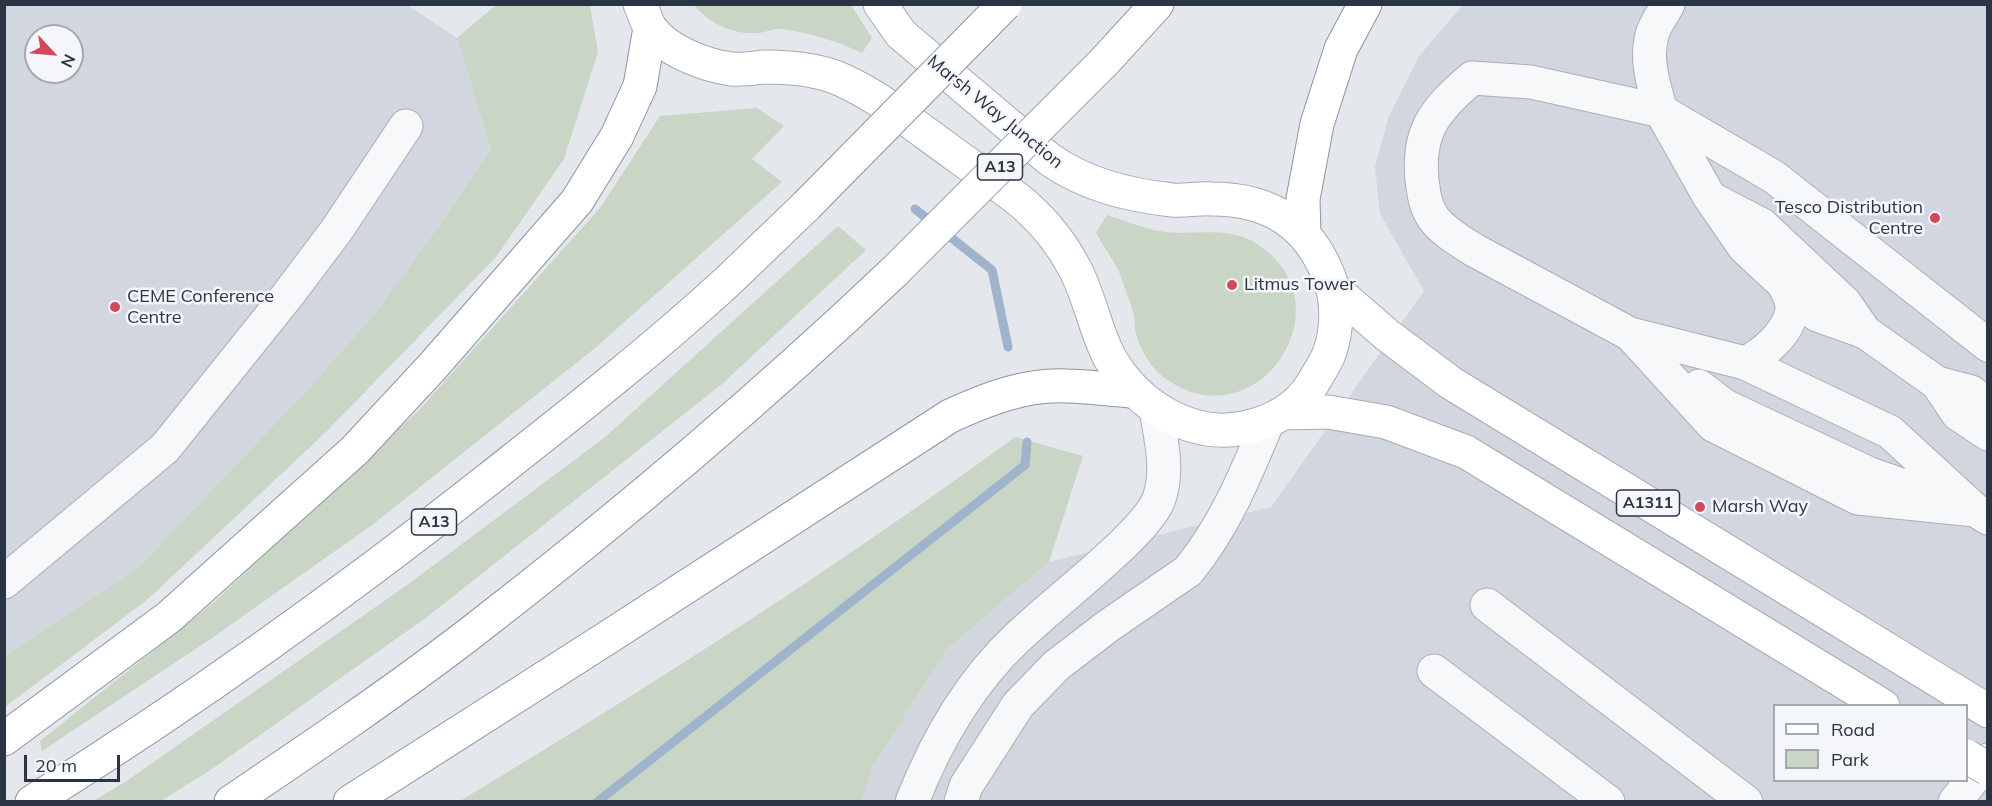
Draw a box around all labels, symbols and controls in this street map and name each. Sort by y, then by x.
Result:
north arrow [24,24,84,84]
text: N [57,51,80,71]
street label: Marsh Way Junction [923,51,1067,173]
road number: A13 [978,154,1022,180]
place label: Tesco Distribution Centre [1775,197,1923,240]
marker: Tesco Distribution Centre [1928,211,1942,225]
place label: Litmus Tower [1244,274,1356,296]
marker: Litmus Tower [1225,278,1239,292]
place label: CEME Conference Centre [127,286,274,328]
marker: CEME Conference Centre [108,300,122,314]
road number: A1311 [1616,490,1680,516]
place label: Marsh Way [1712,496,1808,518]
marker: Marsh Way [1693,500,1707,514]
road number: A13 [412,509,456,535]
legend [1773,704,1968,782]
text: Road [1831,718,1875,741]
scale bar [27,743,123,781]
text: Park [1831,748,1869,771]
text: 20 m [35,754,77,777]

